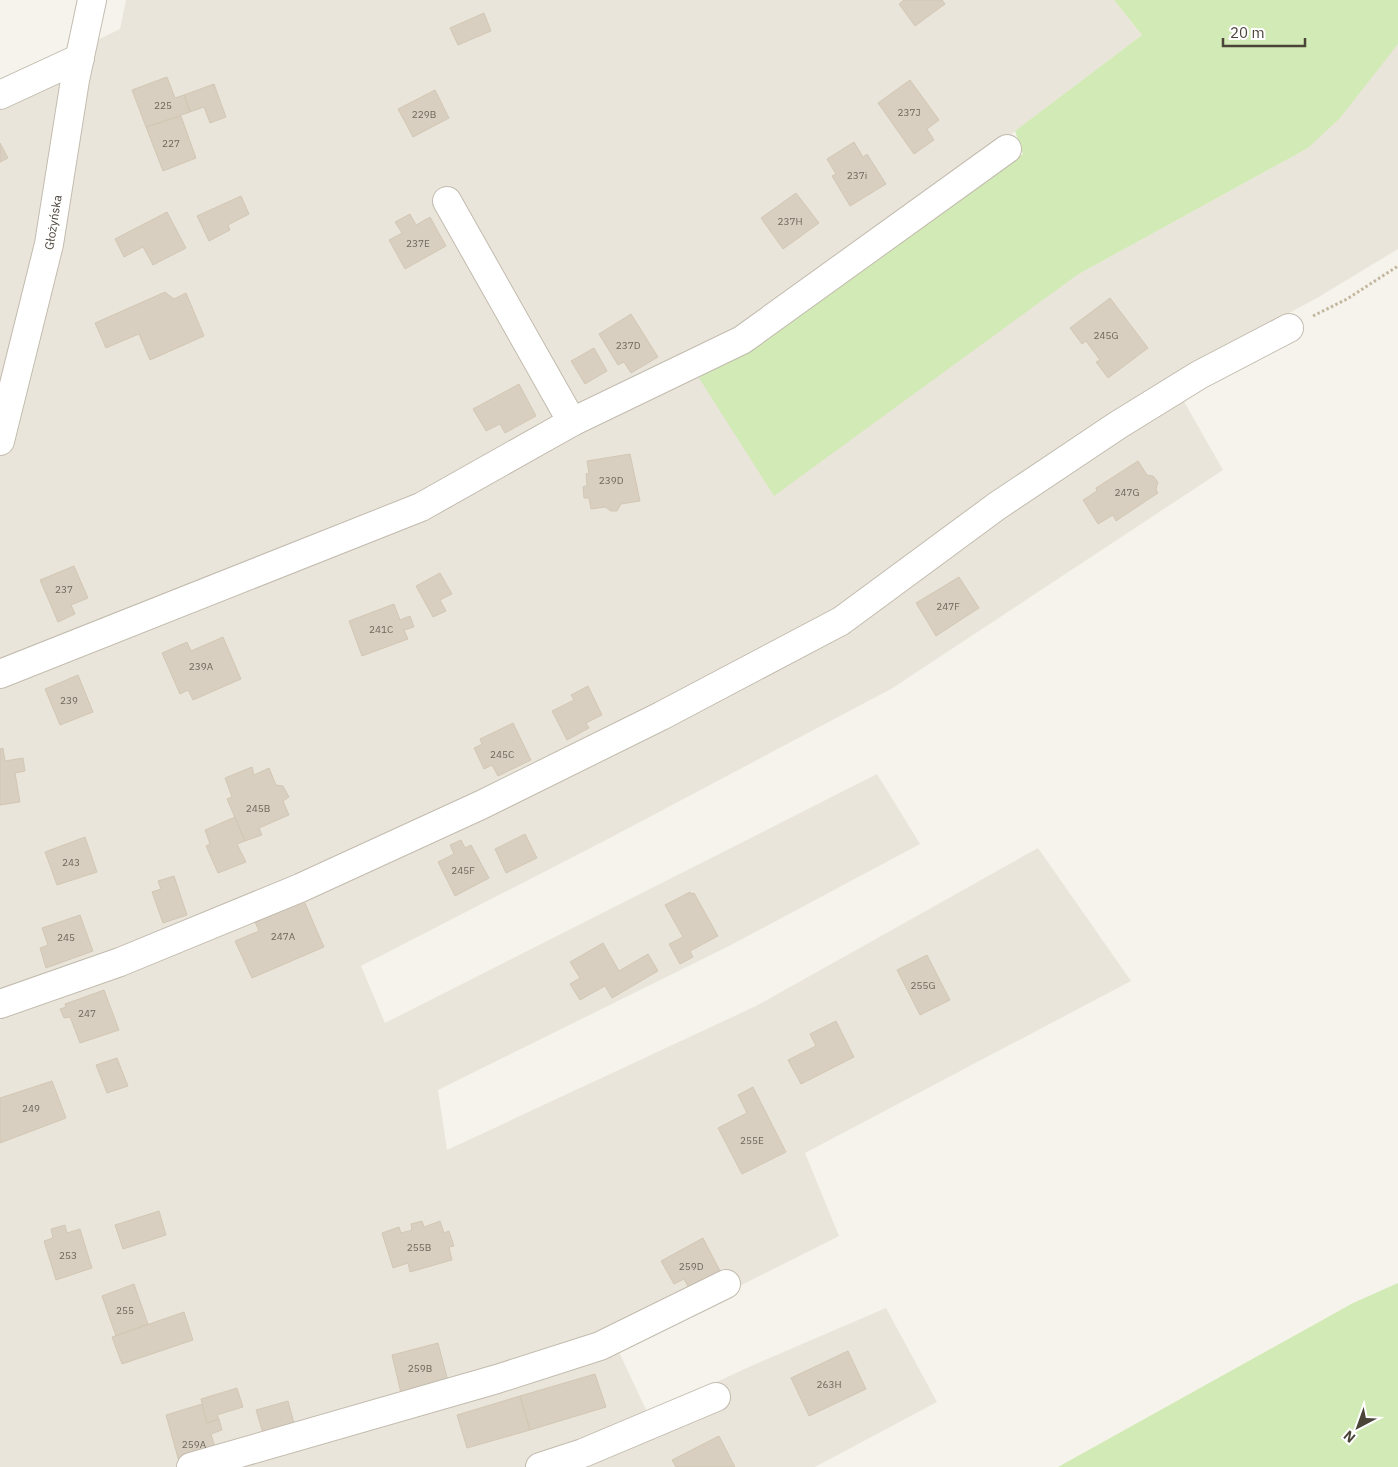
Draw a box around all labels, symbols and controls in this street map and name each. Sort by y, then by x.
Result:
scale bar [1223,15,1306,47]
text: 20 m [1230,23,1265,42]
house number: 225 [154,99,172,112]
house number: 237J [897,106,921,119]
house number: 229B [412,108,436,121]
house number: 227 [162,137,180,150]
house number: 237i [847,169,867,182]
street label: Głożyńska [40,193,64,251]
house number: 237H [777,215,803,228]
house number: 237E [406,237,430,250]
house number: 245G [1094,329,1119,342]
house number: 237D [616,339,641,352]
house number: 239D [599,474,624,487]
house number: 247G [1115,486,1140,499]
house number: 237 [55,583,73,596]
house number: 247F [936,600,960,613]
house number: 241C [369,623,393,636]
house number: 239A [189,660,214,673]
house number: 239 [60,694,78,707]
house number: 245C [490,748,514,761]
house number: 245B [246,802,270,815]
house number: 243 [62,856,80,869]
house number: 245F [451,864,475,877]
house number: 247A [271,930,296,943]
house number: 245 [57,931,75,944]
house number: 255G [911,979,936,992]
house number: 247 [78,1007,96,1020]
house number: 249 [22,1102,40,1115]
house number: 255E [740,1134,764,1147]
house number: 255B [407,1241,431,1254]
house number: 253 [59,1249,77,1262]
house number: 259D [679,1260,704,1273]
house number: 255 [116,1304,134,1317]
house number: 259B [408,1362,432,1375]
house number: 263H [816,1378,842,1391]
north arrow [1333,1402,1383,1452]
text: N [1340,1427,1359,1447]
house number: 259A [182,1438,207,1451]

